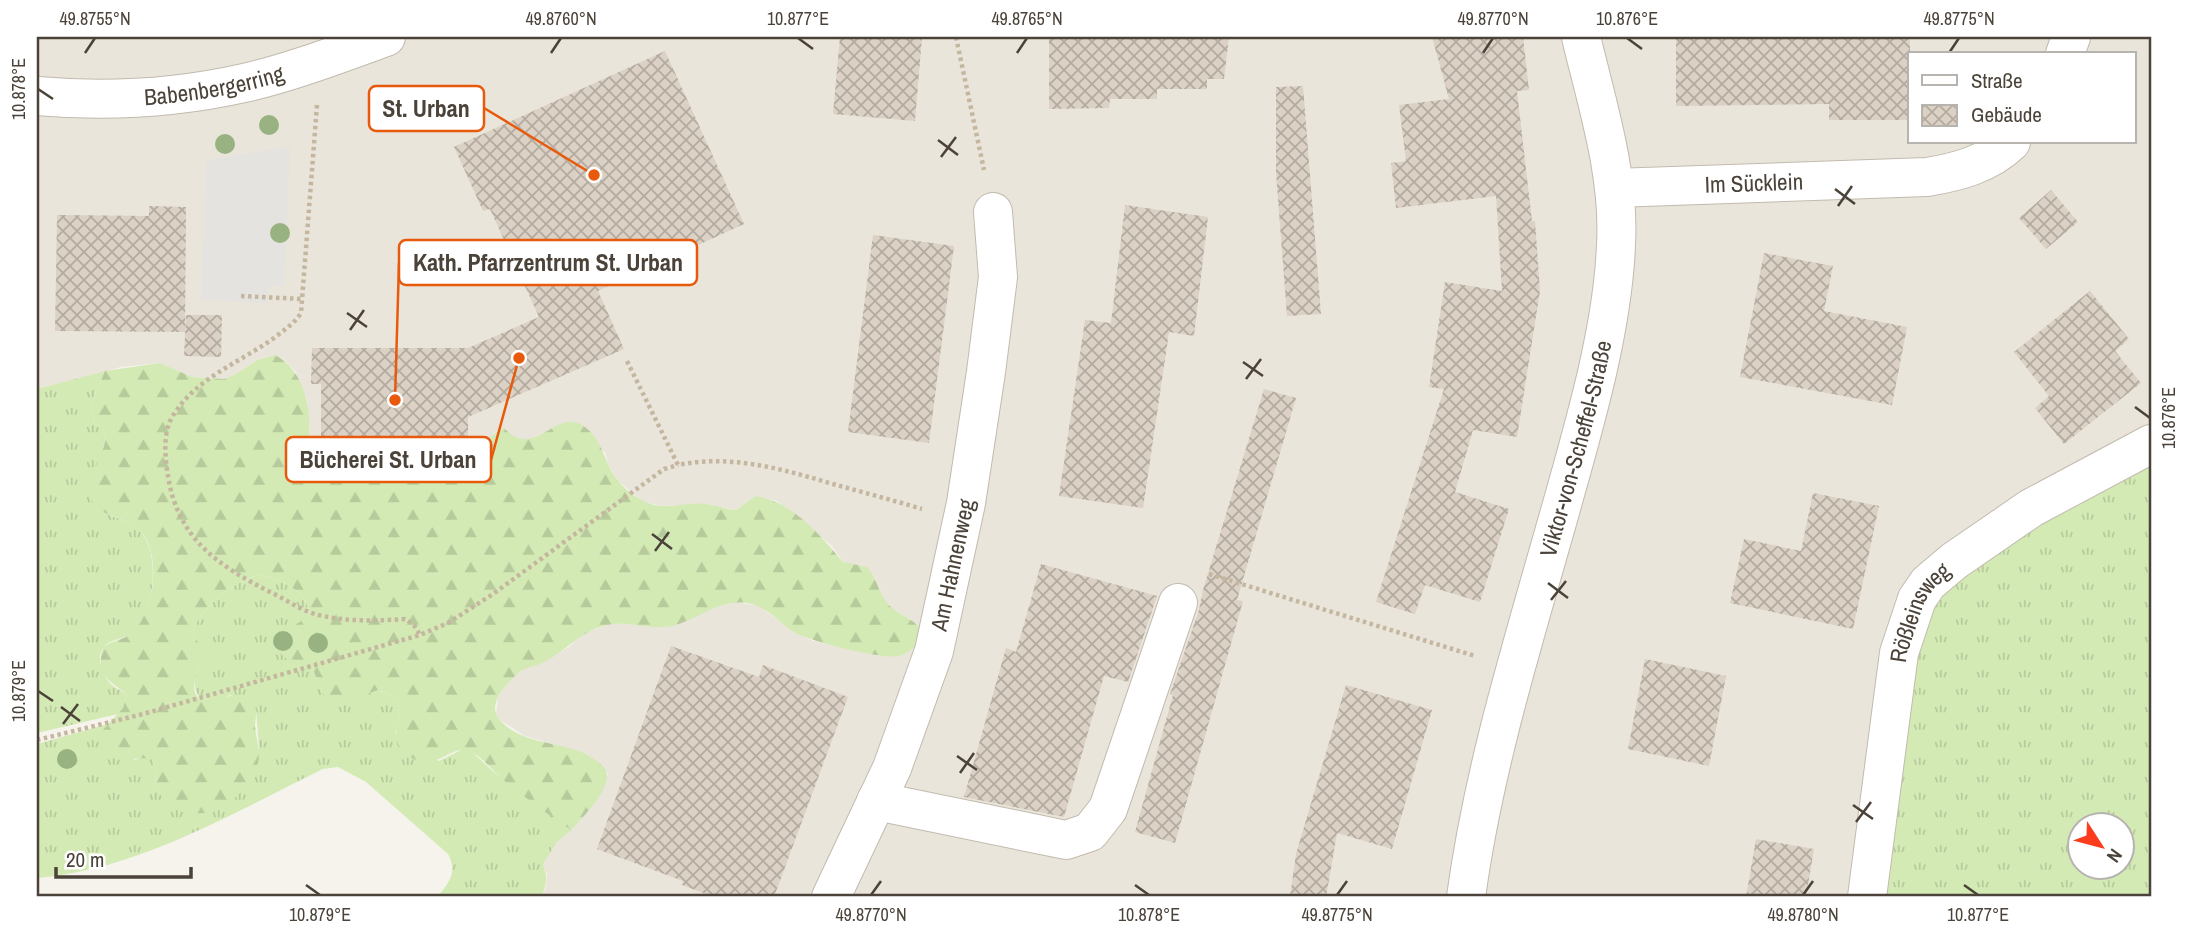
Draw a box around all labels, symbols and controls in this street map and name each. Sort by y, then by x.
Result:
text: 49.8755°N [59,6,131,31]
text: 49.8760°N [525,6,597,31]
text: 10.877°E [767,6,829,31]
text: 49.8765°N [991,6,1063,31]
text: 49.8770°N [1457,6,1529,31]
text: 10.876°E [1596,6,1658,31]
text: 49.8775°N [1923,6,1995,31]
legend [1908,52,2136,144]
street label: Babenbergerring [143,57,288,112]
text: 10.878°E [6,58,31,120]
text: Straße [1971,66,2023,95]
callout: St. Urban [369,86,484,131]
text: St. Urban [382,92,470,124]
text: Gebäude [1971,100,2042,129]
street label: Im Sücklein [1704,165,1804,200]
callout: Kath. Pfarrzentrum St. Urban [399,240,697,285]
text: Kath. Pfarrzentrum St. Urban [413,246,683,278]
street label: Viktor-von-Scheffel-Straße [1532,338,1619,560]
text: 10.876°E [2156,387,2181,449]
callout: Bücherei St. Urban [286,437,491,482]
text: Bücherei St. Urban [299,443,477,475]
street label: Am Hahnenweg [923,495,982,635]
street label: Rößleinsweg [1882,555,1957,664]
text: 10.879°E [6,660,31,722]
north arrow [2066,811,2136,881]
scale bar [56,836,191,880]
text: N [2101,844,2129,868]
text: 20 m [66,845,104,874]
text: 10.879°E [289,902,351,927]
text: 49.8770°N [835,902,907,927]
text: 10.878°E [1118,902,1180,927]
text: 49.8775°N [1301,902,1373,927]
text: 49.8780°N [1767,902,1839,927]
text: 10.877°E [1947,902,2009,927]

